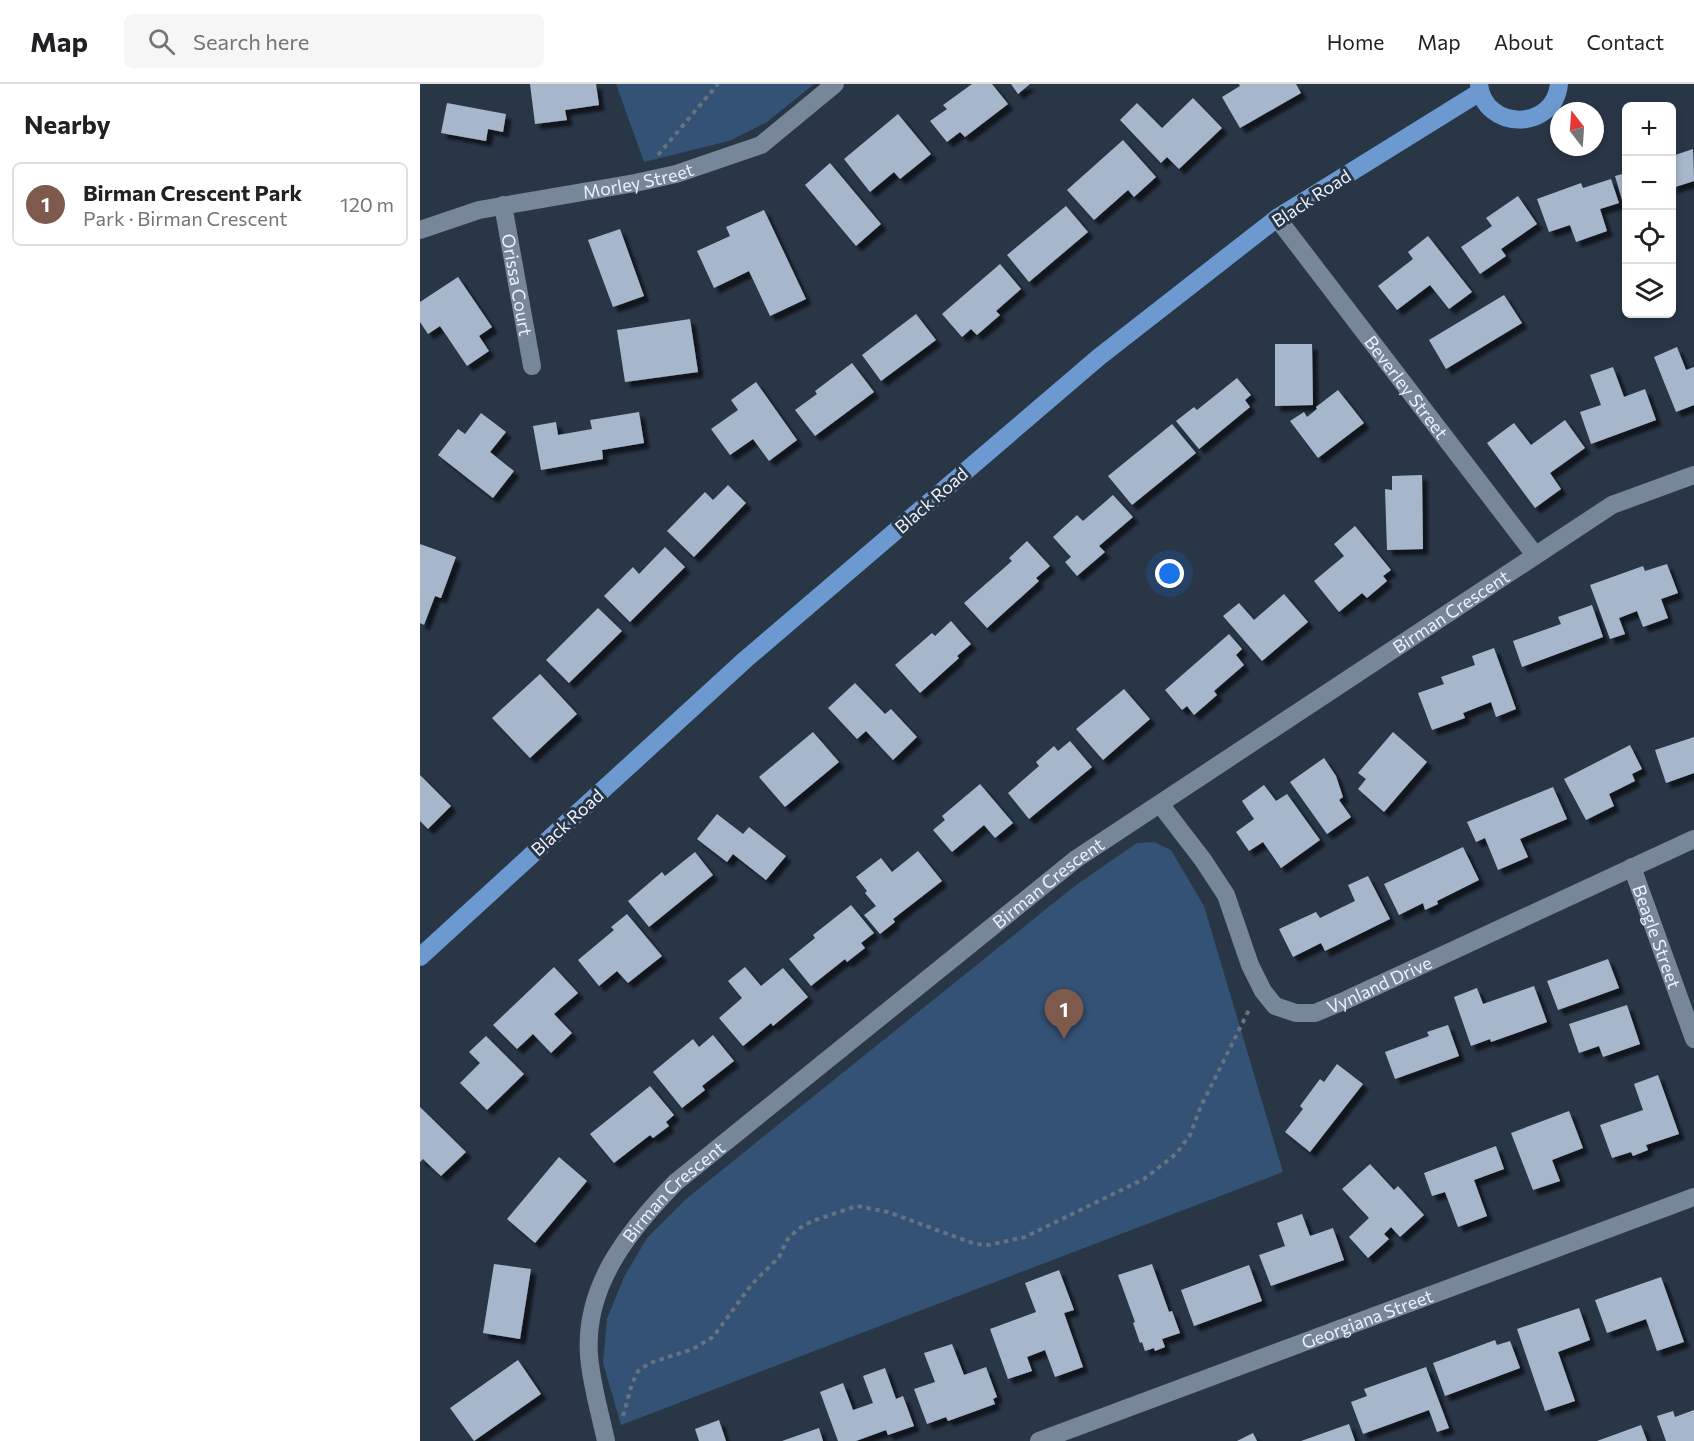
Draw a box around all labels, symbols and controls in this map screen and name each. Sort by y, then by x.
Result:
search box [124,14,544,68]
text: Map [30,24,88,58]
icon: search [145,25,178,58]
text: Search here [193,28,309,55]
text: Home [1327,29,1384,54]
text: Map [1417,29,1461,54]
text: About [1494,29,1553,54]
text: Contact [1586,29,1664,54]
north arrow [1550,102,1604,156]
map controls [1622,102,1676,318]
button: + [1622,102,1676,156]
text: Nearby [24,108,111,139]
button: − [1622,156,1676,210]
street label: Morley Street [581,158,696,203]
street label: Black Road [1267,164,1355,232]
text: Birman Crescent Park [83,179,302,206]
text: 1 [41,192,50,216]
text: 120 m [340,192,394,216]
text: Park · Birman Crescent [83,206,288,230]
button: locate [1622,210,1676,264]
street label: Orissa Court [497,232,537,338]
button: layers [1622,264,1676,318]
street label: Beverley Street [1360,331,1453,443]
street label: Black Road [890,462,972,538]
your location [1155,559,1184,588]
street label: Birman Crescent [1388,565,1513,658]
street label: Black Road [526,784,608,860]
street label: Birman Crescent [988,833,1108,933]
street label: Beagle Street [1628,882,1686,992]
street label: Vynland Drive [1323,951,1435,1018]
pin: 1 [1044,990,1084,1039]
street label: Birman Crescent [617,1136,729,1246]
street label: Georgiana Street [1298,1284,1436,1353]

